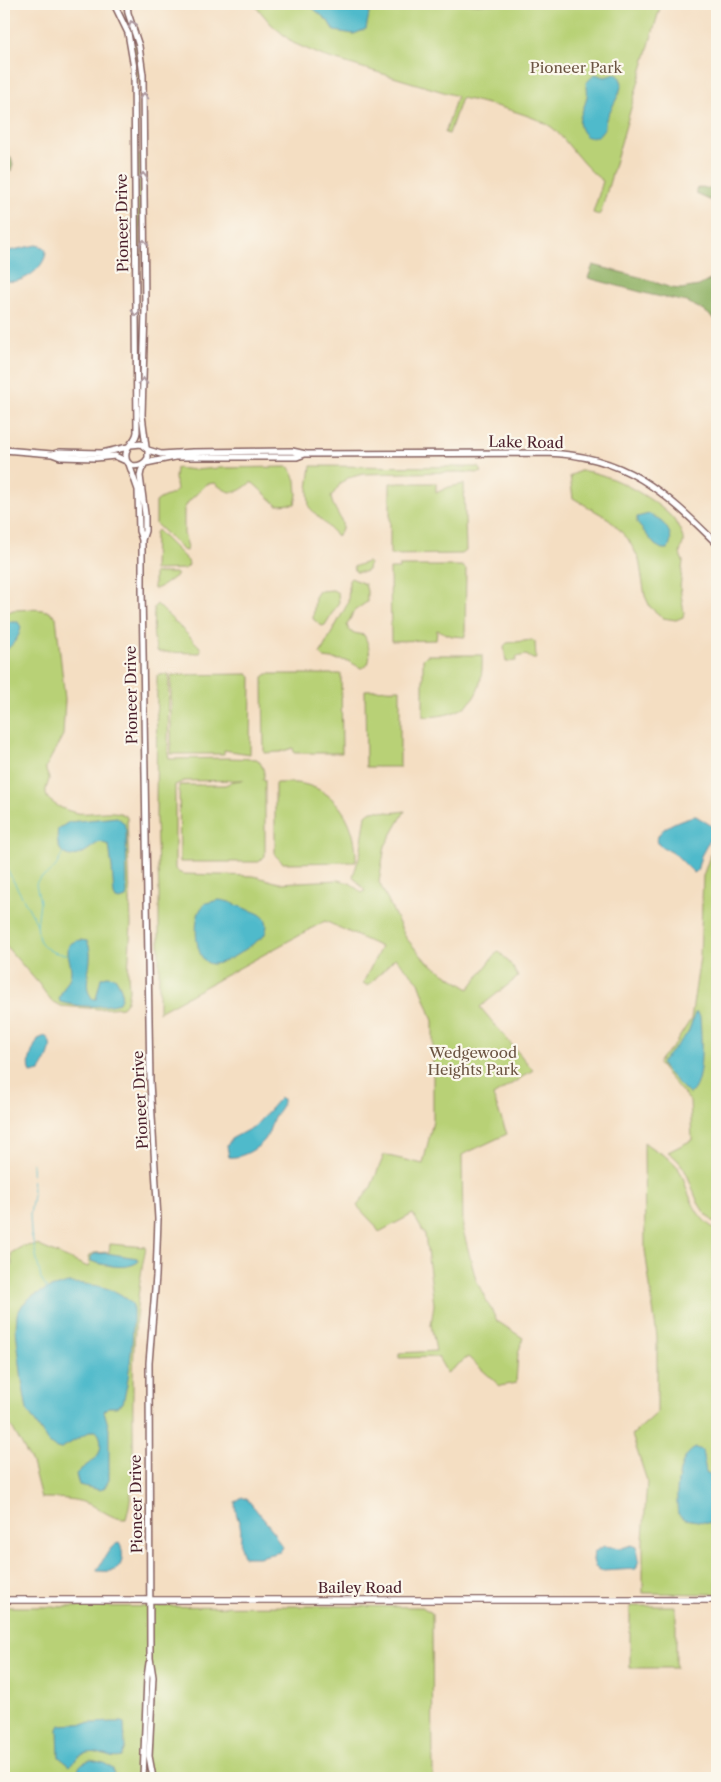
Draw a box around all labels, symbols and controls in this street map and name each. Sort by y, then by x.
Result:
one-way arrow [128,20,138,29]
park label: Pioneer Park [530,58,624,77]
one-way arrow [139,91,149,99]
one-way arrow [138,172,148,180]
street label: Pioneer Drive [112,173,132,273]
one-way arrow [139,239,150,247]
one-way arrow [131,310,141,318]
one-way arrow [138,377,148,385]
street label: Lake Road [488,432,564,452]
street label: Pioneer Drive [121,645,141,745]
park label: Wedgewood Heights Park [427,1043,520,1079]
street label: Pioneer Drive [128,1050,152,1150]
street label: Pioneer Drive [126,1454,146,1554]
street label: Bailey Road [318,1578,402,1597]

